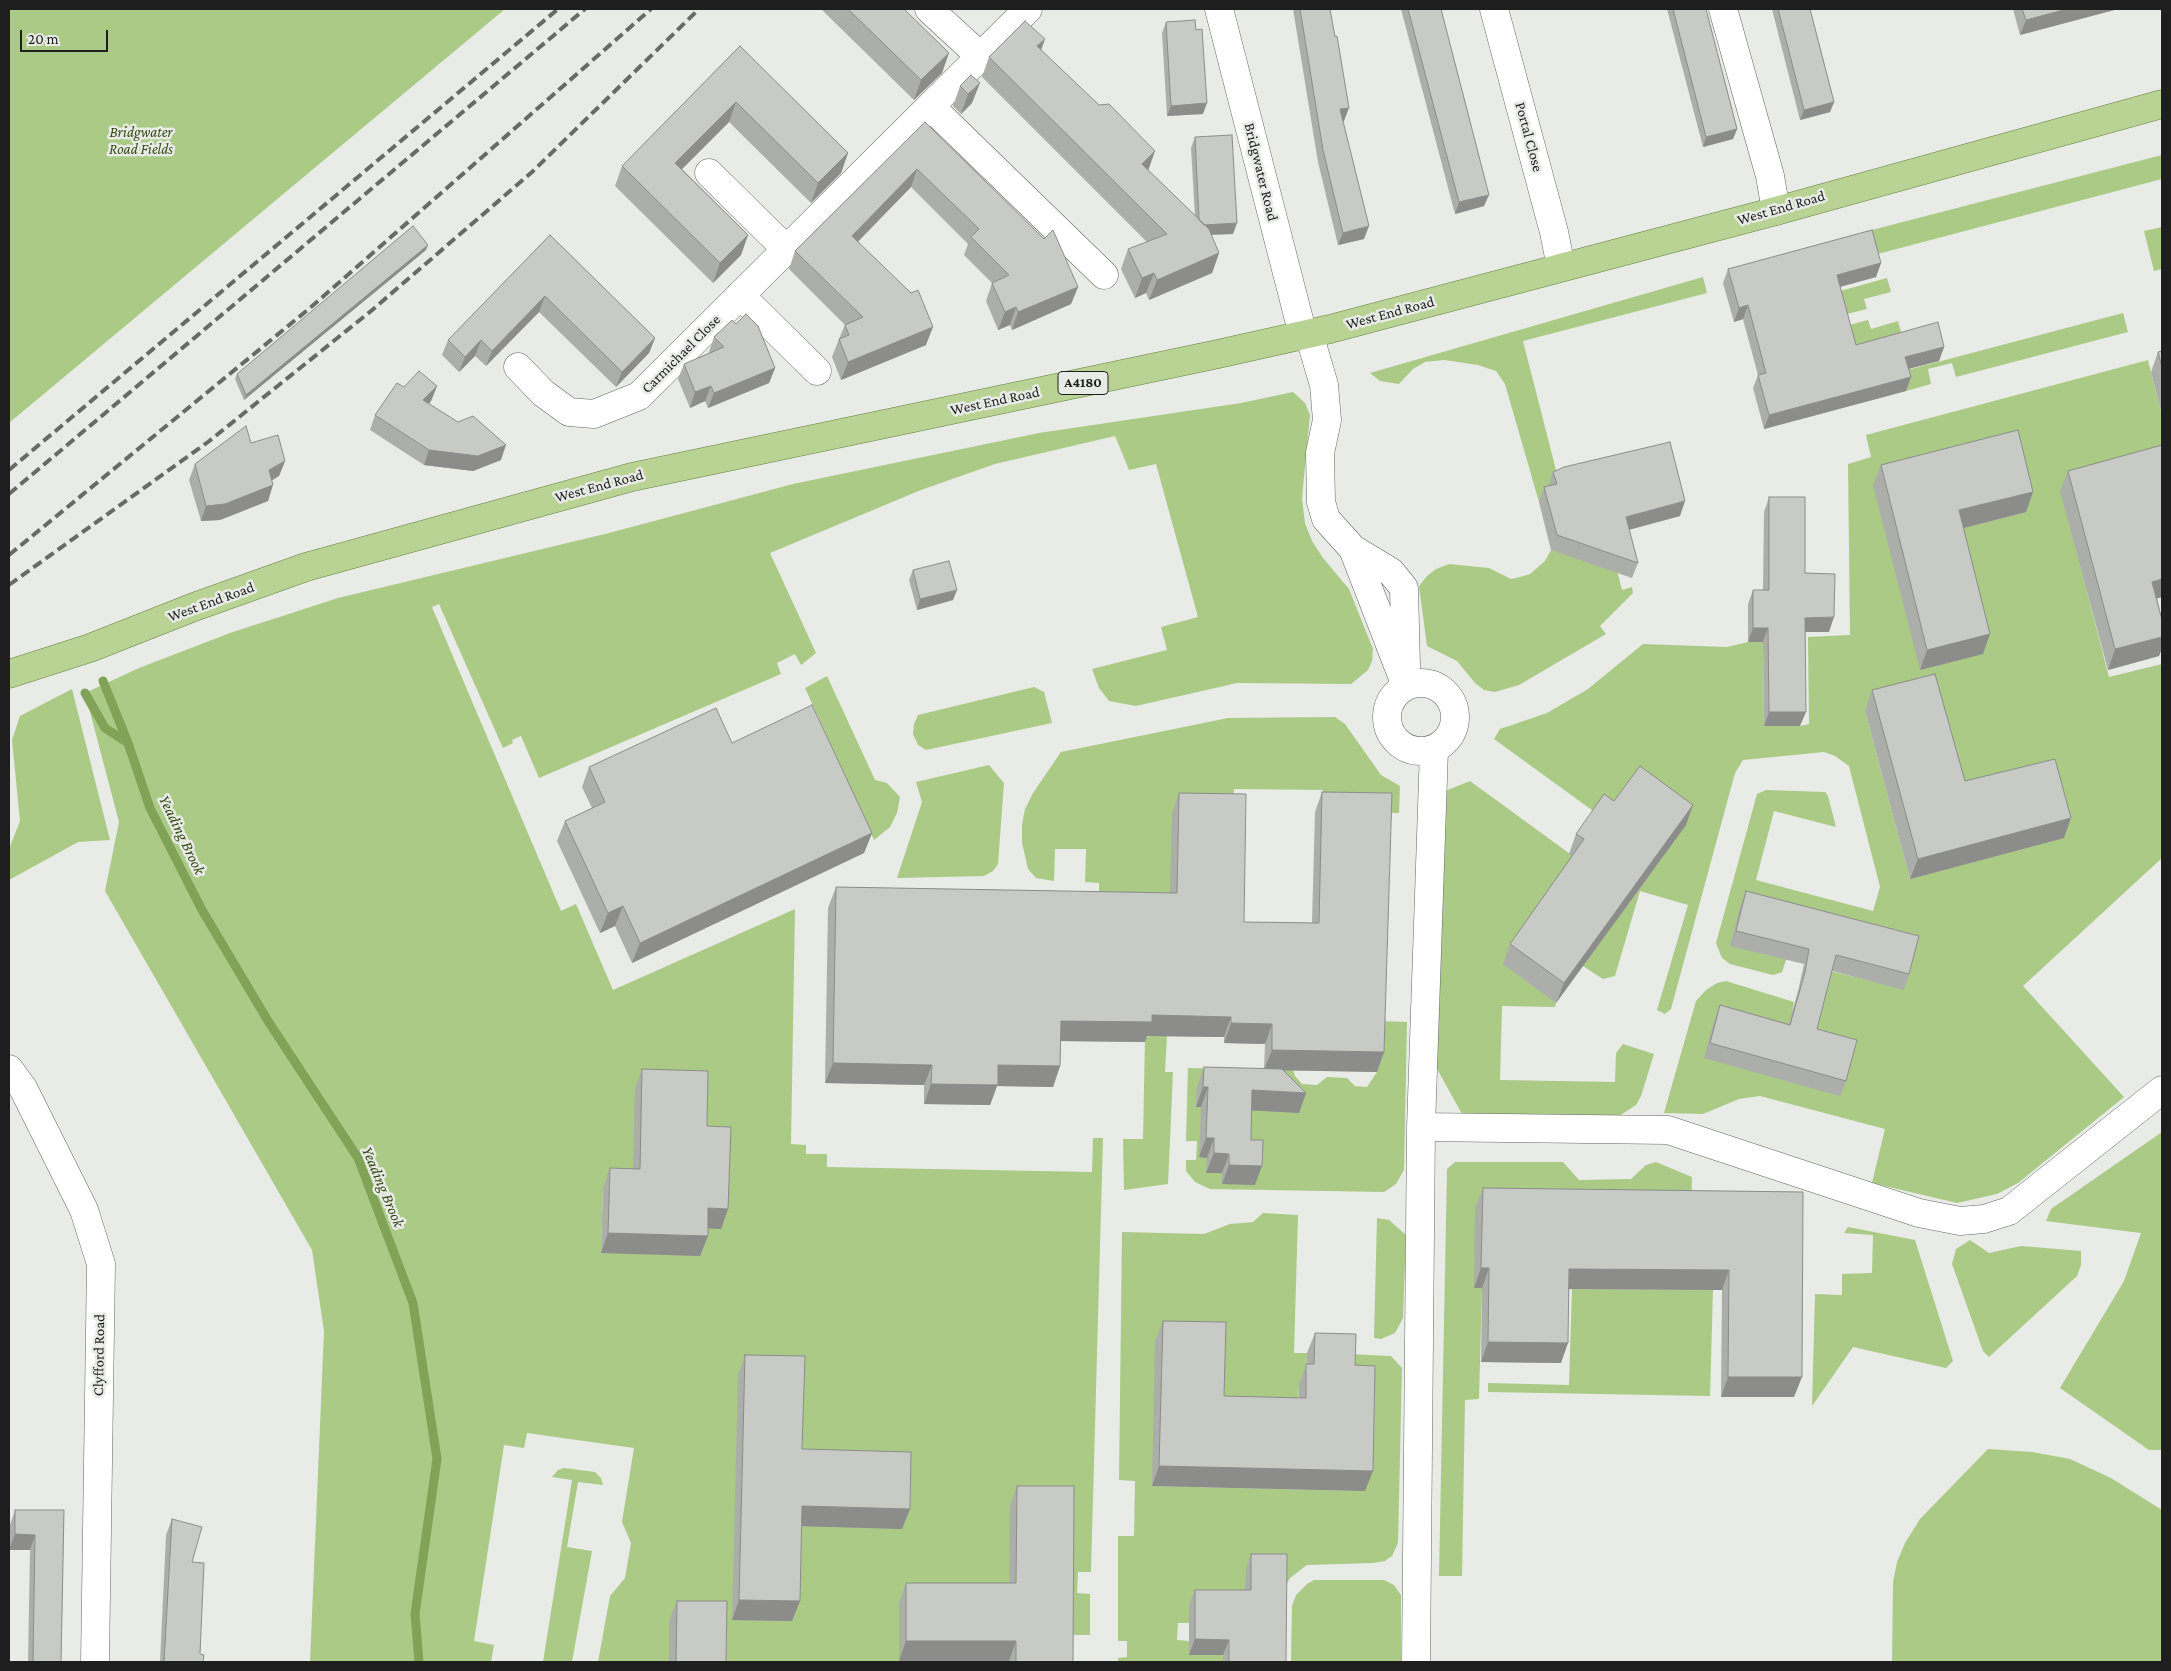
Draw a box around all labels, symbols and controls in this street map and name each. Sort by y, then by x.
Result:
scale bar [22,20,110,52]
text: 20 m [28,31,59,47]
street label: Portal Close [1511,100,1547,174]
street label: Bridgwater Road [1240,121,1282,223]
park label: Bridgwater Road Fields [109,123,173,158]
street label: West End Road [1735,187,1827,229]
street label: West End Road [1344,293,1436,333]
street label: Carmichael Close [638,311,724,397]
road number: A4180 [1058,372,1108,394]
street label: West End Road [949,383,1041,419]
street label: West End Road [553,466,645,506]
street label: West End Road [165,578,257,626]
water label: Yeading Brook [155,792,209,878]
water label: Yeading Brook [357,1144,409,1230]
street label: Clyfford Road [89,1314,109,1396]

